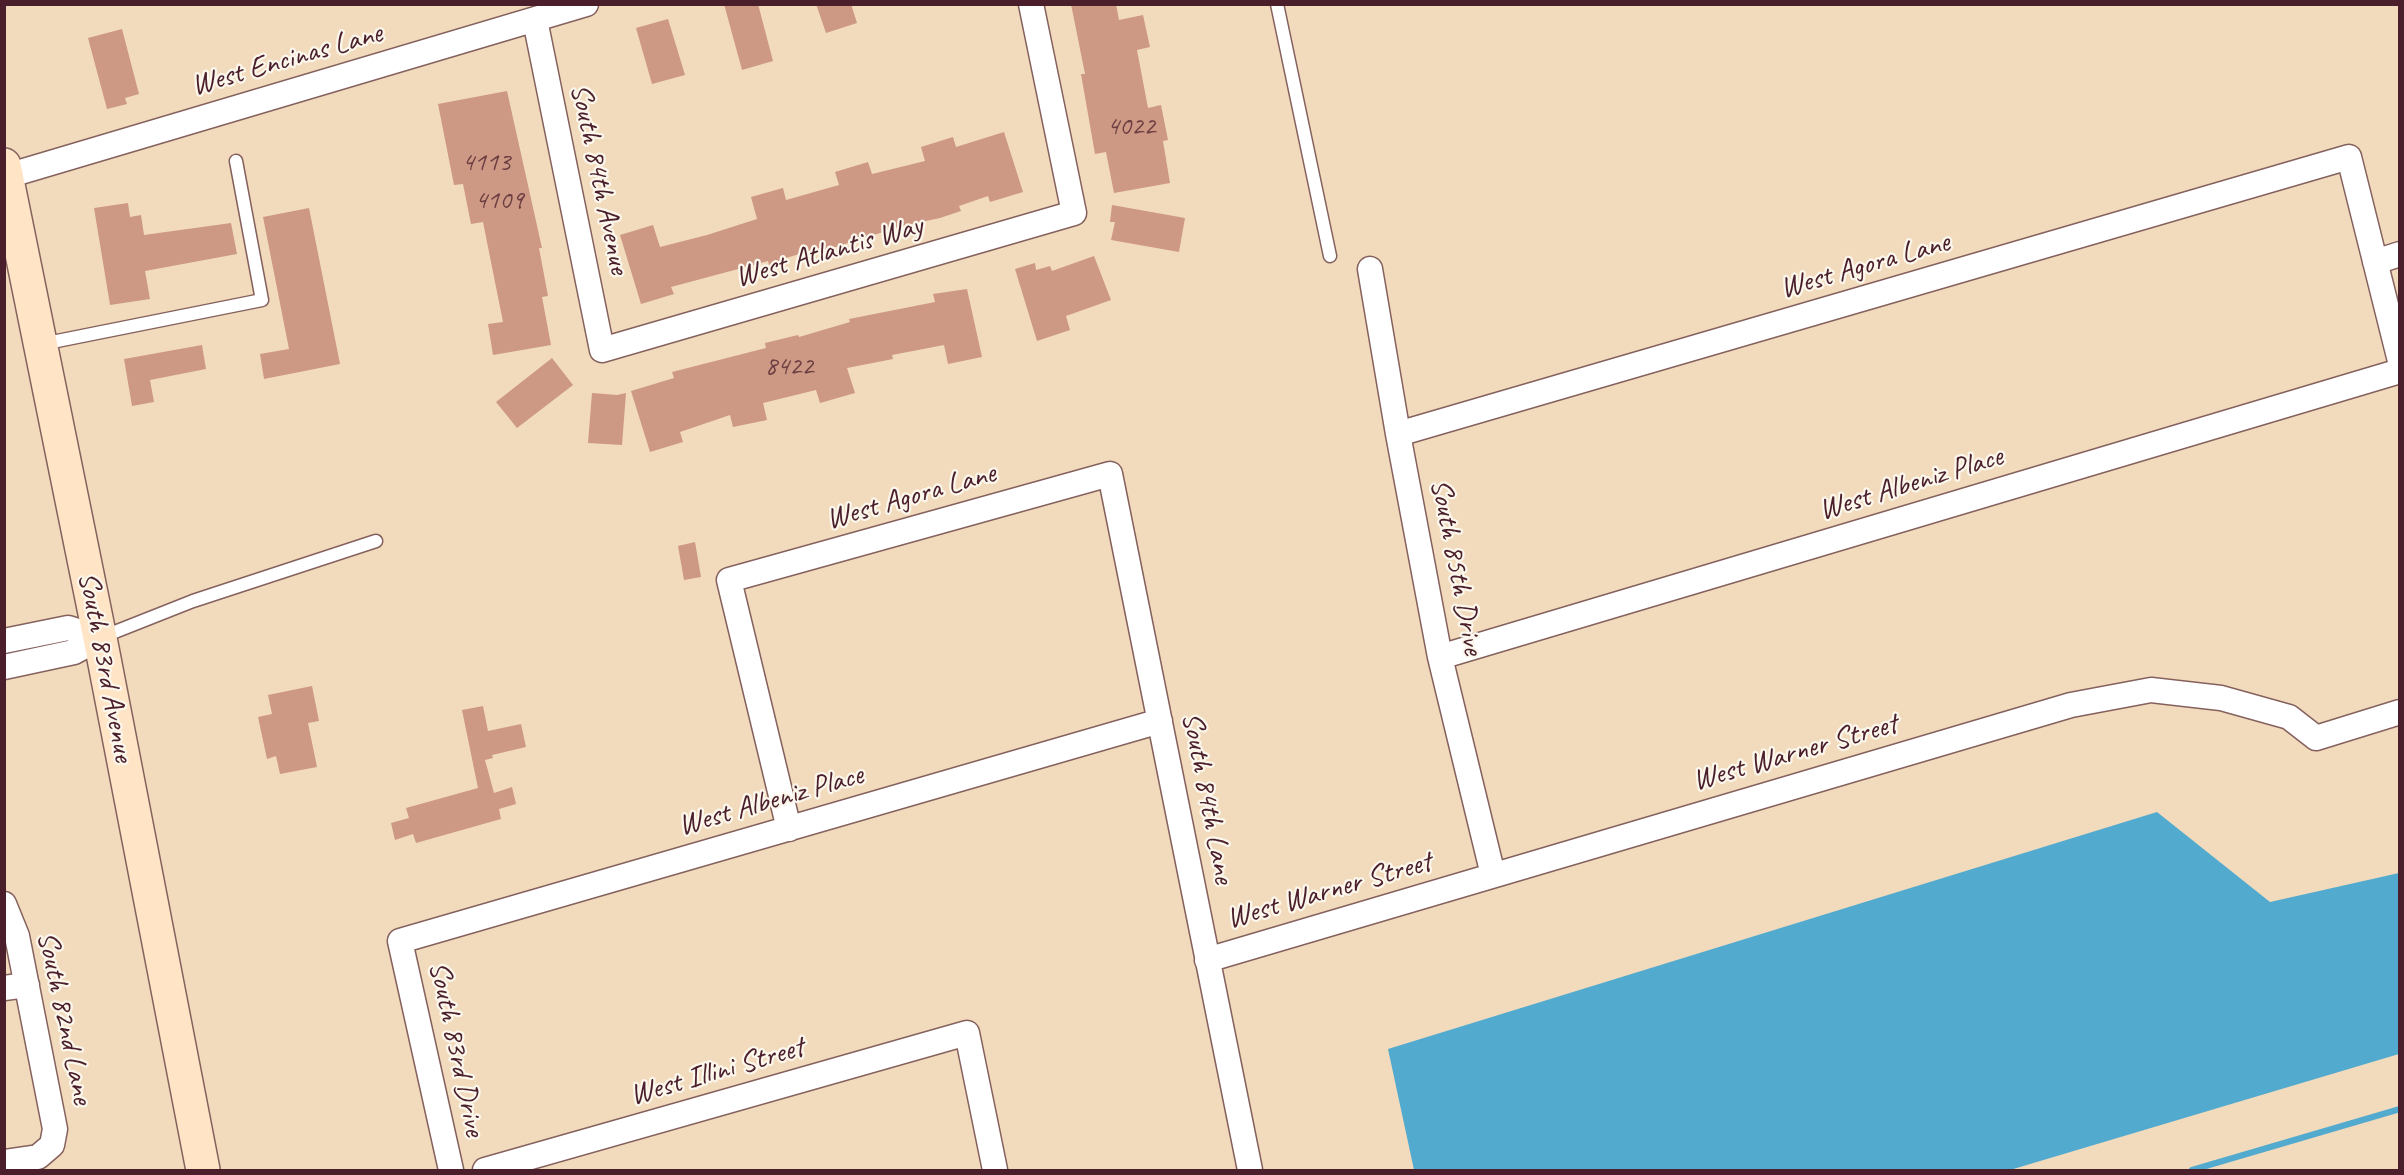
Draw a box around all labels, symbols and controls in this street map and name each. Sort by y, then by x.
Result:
street label: West Encinas Lane [187,16,387,104]
street label: South 84th Avenue [561,81,637,277]
house number: 4022 [1107,111,1155,143]
house number: 4113 [462,147,510,179]
house number: 4109 [475,185,523,217]
street label: West Atlantis Way [731,208,927,296]
street label: West Agora Lane [1776,225,1954,307]
house number: 8422 [765,351,813,383]
street label: West Albeniz Place [1815,439,2007,529]
street label: West Agora Lane [822,456,1000,538]
street label: South 85th Drive [1421,476,1491,658]
street label: South 83rd Avenue [69,569,141,765]
street label: West Warner Street [1689,707,1901,799]
street label: South 84th Lane [1173,709,1241,887]
street label: West Albeniz Place [674,757,868,845]
street label: West Warner Street [1223,845,1435,937]
street label: South 82nd Lane [28,928,100,1108]
street label: South 83rd Drive [420,958,492,1140]
street label: West Illini Street [626,1030,808,1114]

